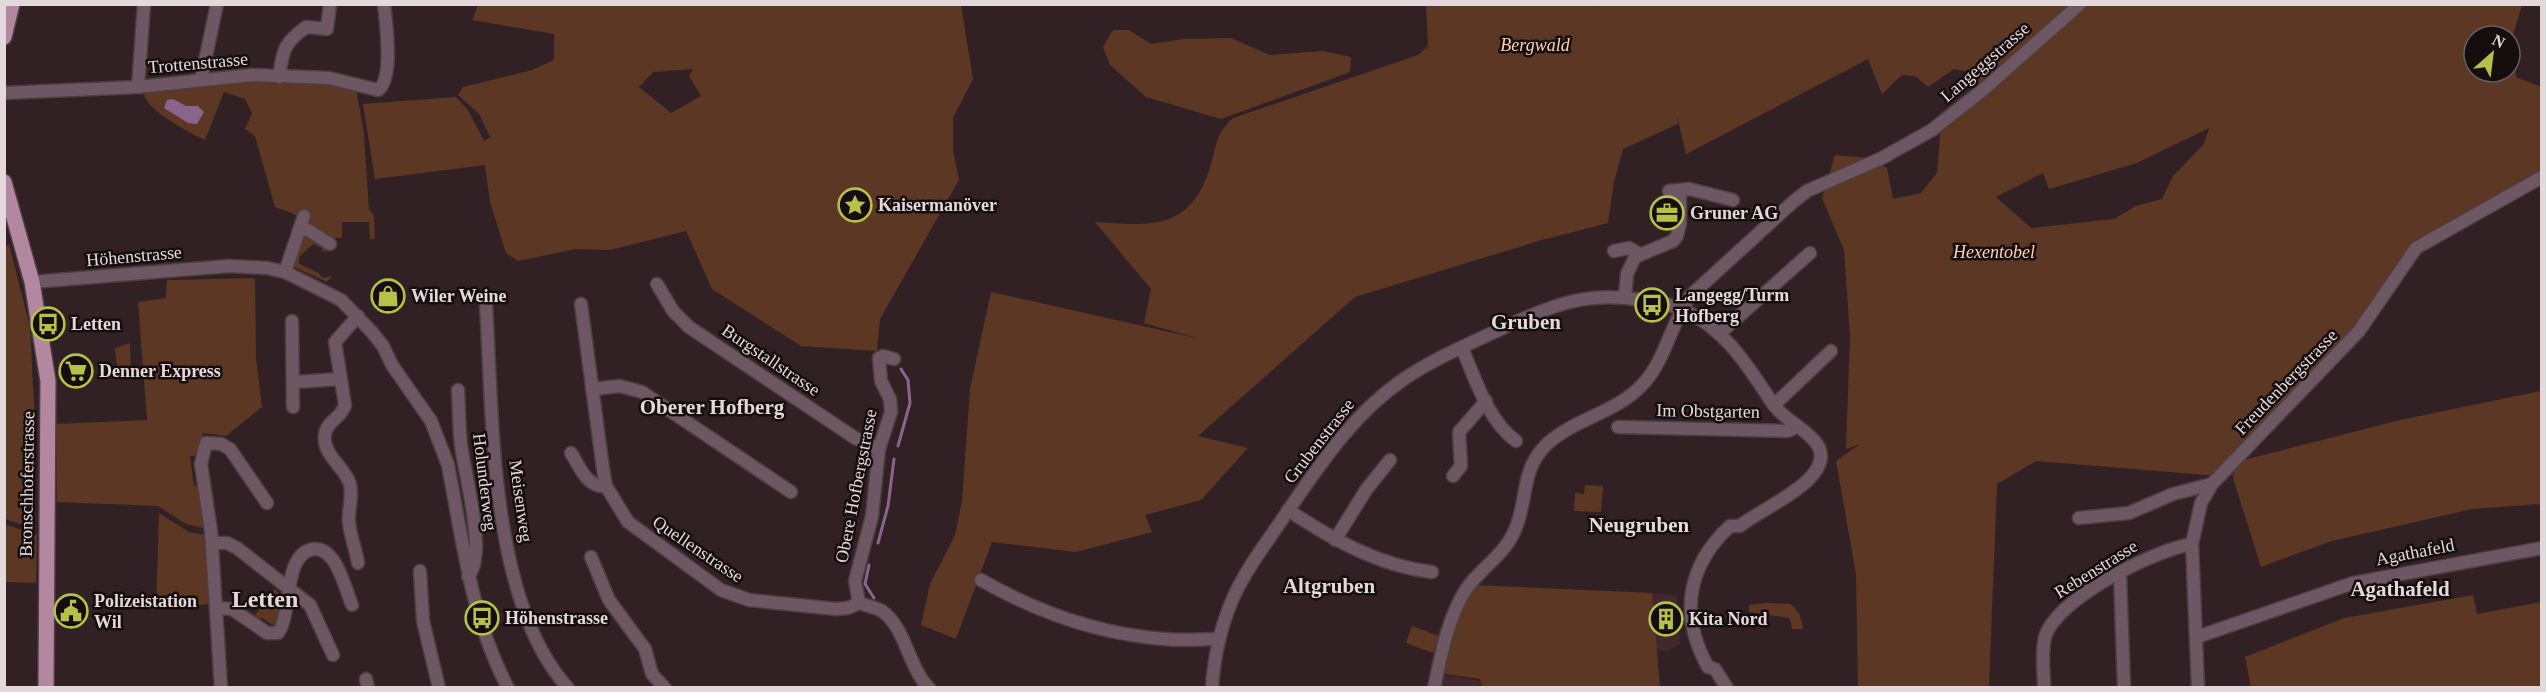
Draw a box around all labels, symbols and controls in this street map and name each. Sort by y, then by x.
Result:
street label: Langeggstrasse [1937,18,2033,106]
north arrow [2462,24,2522,84]
text: N [2490,31,2508,52]
park label: Bergwald [1500,35,1571,55]
street label: Trottenstrasse [147,49,249,77]
place icon: Kaisermanöver [837,187,873,223]
place label: Kaisermanöver [878,195,997,215]
office icon: Gruner AG [1649,195,1685,231]
place label: Gruner AG [1690,203,1778,223]
street label: Höhenstrasse [85,242,183,270]
park label: Hexentobel [1952,242,2035,262]
shop icon: Wiler Weine [370,278,406,314]
place label: Langegg/Turm Hofberg [1675,285,1789,326]
place label: Wiler Weine [411,286,507,306]
bus stop icon: Langegg/Turm Hofberg [1634,287,1670,323]
bus stop icon: Letten [30,306,66,342]
district label: Gruben [1491,310,1561,334]
place label: Letten [71,314,121,334]
street label: Burgstallstrasse [718,320,824,400]
street label: Freudenbergstrasse [2231,325,2341,439]
supermarket icon: Denner Express [58,353,94,389]
place label: Denner Express [99,361,221,381]
district label: Oberer Hofberg [640,395,785,419]
street label: Grubenstrasse [1280,395,1358,487]
street label: Im Obstgarten [1656,400,1760,422]
street label: Obere Hofbergstrasse [831,407,881,565]
street label: Bronschhoferstrasse [16,411,38,557]
street label: Holunderweg [469,432,501,532]
street label: Meisenweg [505,459,537,543]
street label: Quellenstrasse [649,511,747,587]
district label: Neugruben [1589,513,1689,537]
street label: Agathafeld [2374,535,2456,569]
street label: Rebenstrasse [2051,536,2141,602]
district label: Altgruben [1283,574,1375,598]
district label: Agathafeld [2350,577,2450,601]
district label: Letten [232,586,298,612]
place label: Polizeistation Wil [94,591,197,632]
public building icon: Polizeistation Wil [53,593,89,629]
bus stop icon: Höhenstrasse [464,600,500,636]
building icon: Kita Nord [1648,601,1684,637]
place label: Höhenstrasse [505,608,608,628]
place label: Kita Nord [1689,609,1768,629]

